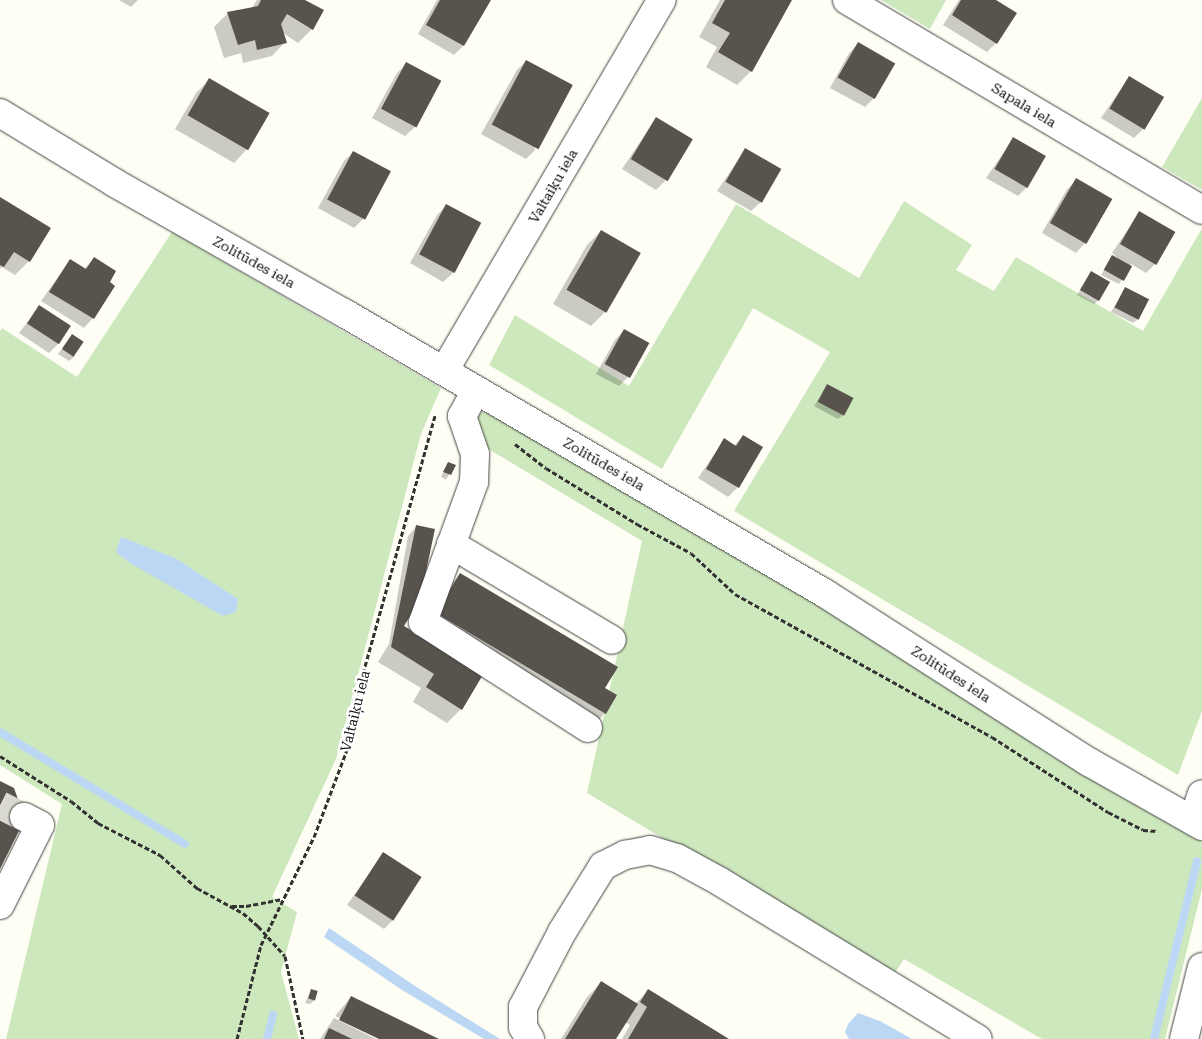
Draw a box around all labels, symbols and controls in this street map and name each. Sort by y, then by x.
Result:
street label: Sapala iela [989,79,1059,131]
street label: Valtaiķu iela [525,146,581,226]
street label: Zolitūdes iela [210,233,298,291]
street label: Zolitūdes iela [560,434,648,494]
street label: Zolitūdes iela [908,642,994,706]
street label: Valtaiķu iela [337,669,373,753]

